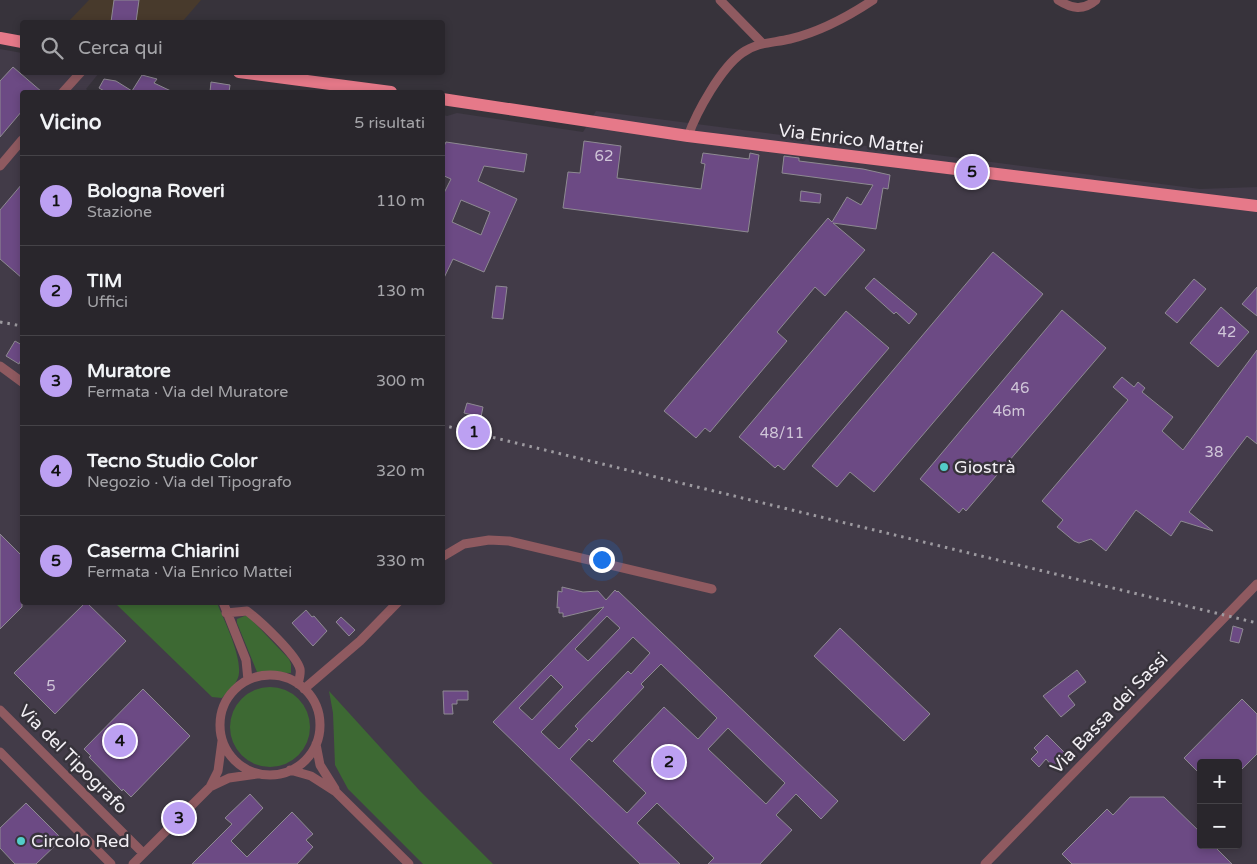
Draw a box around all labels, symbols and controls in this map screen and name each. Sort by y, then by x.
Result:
search box [20,20,445,75]
icon: search [38,34,66,62]
text: Cerca qui [78,37,163,59]
text: Vicino [40,110,102,135]
text: 5 risultati [354,113,425,133]
street label: Via Enrico Mattei [777,119,925,159]
house number: 62 [595,147,613,165]
pin: 5 [956,153,988,191]
text: Bologna Roveri [87,180,225,202]
text: 1 [51,191,61,211]
text: 110 m [376,191,425,211]
text: Stazione [87,202,152,222]
text: TIM [87,270,122,292]
text: 2 [51,281,61,301]
text: 130 m [376,281,425,301]
text: Uffici [87,292,128,312]
house number: 42 [1218,323,1236,341]
text: Muratore [87,360,171,382]
text: 3 [51,371,61,391]
text: 300 m [376,371,425,391]
house number: 46 [1011,379,1029,397]
text: Fermata · Via del Muratore [87,382,288,402]
house number: 46m [993,402,1025,420]
pin: 1 [458,413,490,451]
house number: 48/11 [760,424,804,442]
house number: 38 [1205,443,1223,461]
text: Tecno Studio Color [87,450,258,472]
place label: Giostrà [954,456,1016,478]
text: 4 [51,461,61,481]
text: 320 m [376,461,425,481]
marker: Giostrà [938,461,950,473]
text: Negozio · Via del Tipografo [87,472,292,492]
text: Caserma Chiarini [87,540,240,562]
your location [589,547,615,573]
text: 5 [51,551,61,571]
text: 330 m [376,551,425,571]
text: Fermata · Via Enrico Mattei [87,562,292,582]
street label: Via Bassa dei Sassi [1046,648,1172,778]
house number: 5 [46,677,56,695]
street label: Via del Tipografo [14,700,132,818]
pin: 4 [104,722,136,760]
pin: 2 [653,743,685,781]
map controls [1197,759,1242,849]
button: + [1197,759,1242,804]
pin: 3 [163,799,195,837]
button: − [1197,804,1242,849]
place label: Circolo Red [31,830,130,852]
marker: Circolo Red [15,835,27,847]

